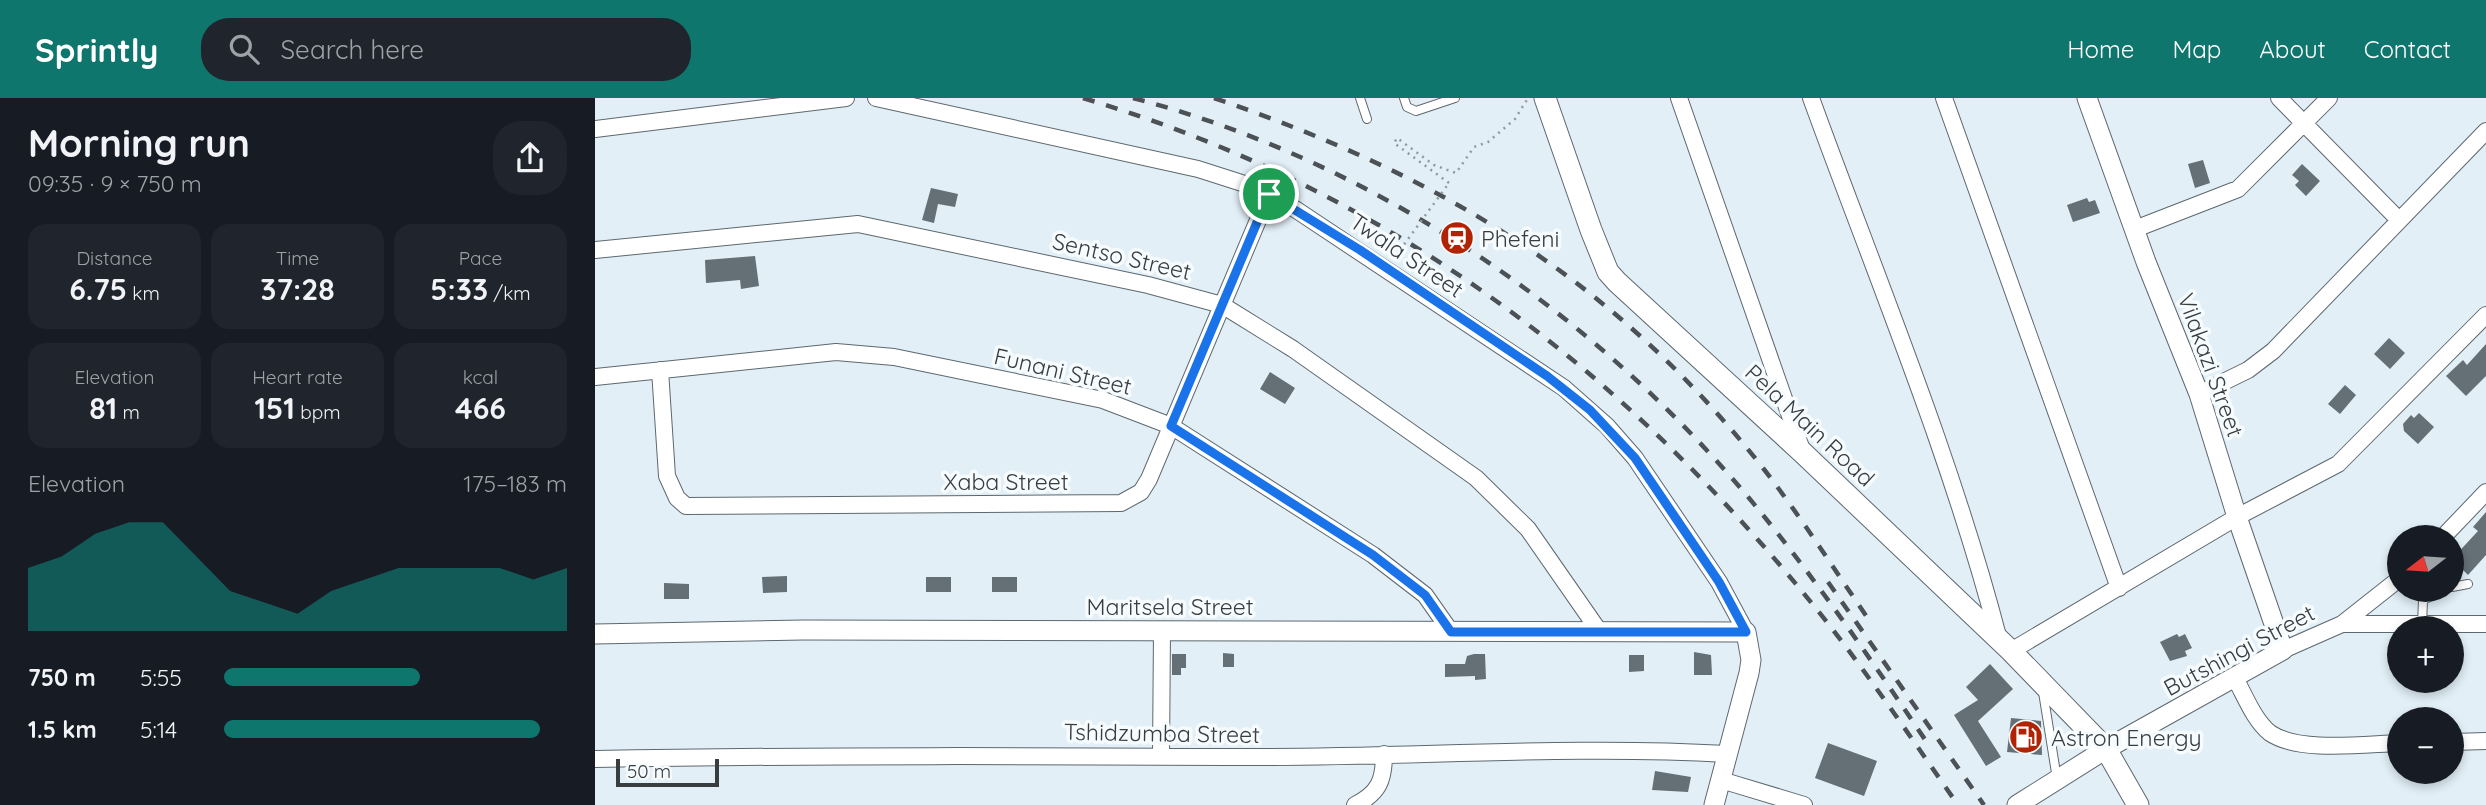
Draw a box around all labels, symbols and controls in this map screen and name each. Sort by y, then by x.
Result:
search box [201,18,691,81]
text: Sprintly [35,29,159,70]
icon: search [225,30,263,68]
text: Search here [281,33,424,66]
text: Home [2067,34,2134,64]
text: Map [2172,34,2221,64]
text: About [2259,34,2326,64]
text: Contact [2364,34,2451,64]
text: Morning run [28,119,250,167]
button: share [493,121,567,195]
pin [1239,164,1299,224]
text: 09:35 · 9 × 750 m [28,169,202,198]
icon: arrive [1250,175,1288,213]
street label: Twala Street [1345,206,1470,304]
station icon: Phefeni [1438,219,1476,257]
place label: Phefeni [1481,224,1559,253]
street label: Sentso Street [1050,226,1194,286]
text: Distance [76,246,153,270]
text: Time [276,246,319,270]
text: Pace [459,246,502,270]
text: 6.75 [69,270,127,308]
text: 37:28 [260,270,335,308]
text: 5:33 [430,270,488,308]
text: km [127,281,160,305]
text: /km [488,281,531,305]
street label: Vilakazi Street [2172,289,2250,441]
street label: Funani Street [991,341,1135,401]
street label: Pela Main Road [1739,358,1881,492]
text: Elevation [74,365,155,389]
text: Heart rate [252,365,343,389]
text: kcal [463,365,498,389]
text: 81 [89,389,117,427]
text: 151 [254,389,295,427]
text: 466 [455,389,506,427]
text: m [117,400,140,424]
text: bpm [295,400,341,424]
street label: Xaba Street [944,467,1069,496]
text: Elevation [28,469,125,498]
text: 175–183 m [463,469,567,498]
north arrow [2387,525,2464,602]
map controls [2387,525,2464,784]
street label: Maritsela Street [1086,592,1254,621]
street label: Butshingi Street [2159,598,2320,702]
button: + [2387,616,2464,693]
text: 750 m [28,663,96,692]
text: 5:55 [140,663,182,692]
button: − [2387,707,2464,784]
text: 1.5 km [28,715,97,744]
text: 5:14 [140,715,177,744]
street label: Tshidzumba Street [1064,717,1260,749]
fuel station icon: Astron Energy [2007,718,2045,756]
place label: Astron Energy [2051,723,2202,752]
scale bar [616,756,719,788]
text: 50 m [627,759,671,783]

